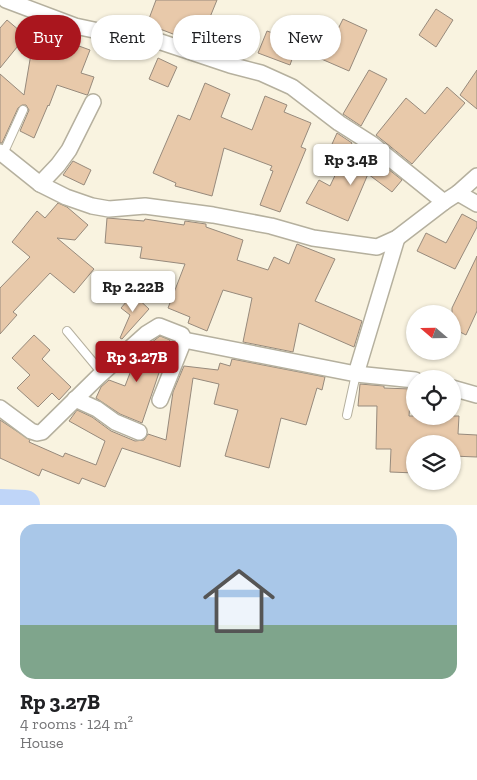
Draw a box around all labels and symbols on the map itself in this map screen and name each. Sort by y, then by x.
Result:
pin: Rp 3.4B [305,144,397,186]
pin: Rp 2.22B [81,270,185,313]
north arrow [406,305,461,360]
pin: Rp 3.27B [85,340,189,383]

